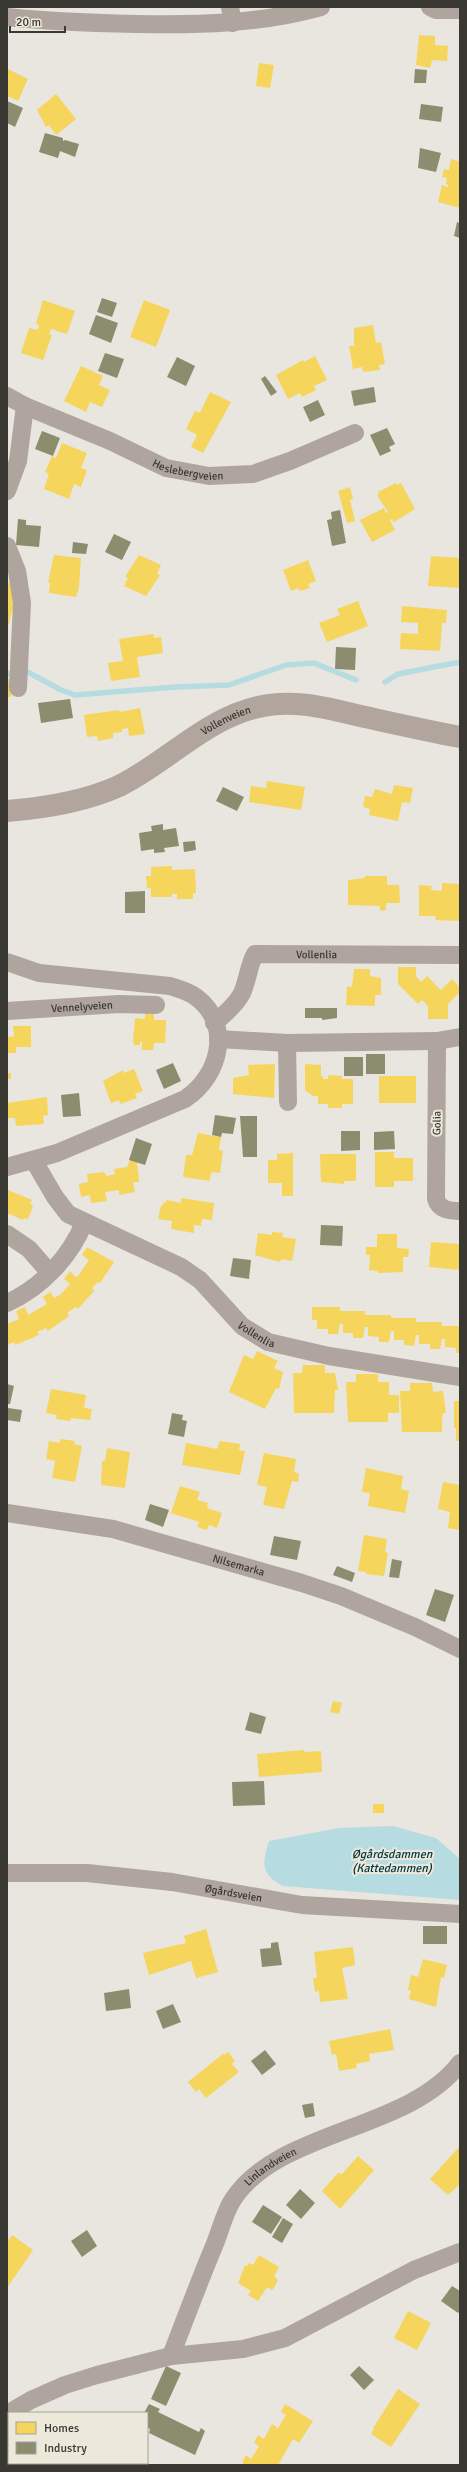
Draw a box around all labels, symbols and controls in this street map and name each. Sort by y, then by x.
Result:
scale bar [10,8,65,34]
text: 20 m [16,15,41,30]
street label: Heslebergveien [150,456,224,483]
street label: Vollenveien [198,703,252,738]
street label: Vollenlia [296,948,337,961]
street label: Vennelyveien [51,998,113,1015]
street label: Golia [430,1110,444,1135]
street label: Vollenlia [235,1319,276,1350]
street label: Nilsemarka [211,1551,267,1579]
water label: Øgårdsdammen (Kattedammen) [352,1847,433,1876]
street label: Øgårdsveien [204,1881,263,1904]
street label: Linlandveien [241,2145,298,2188]
legend [8,2412,148,2464]
text: Homes [44,2421,79,2436]
text: Industry [44,2441,87,2456]

